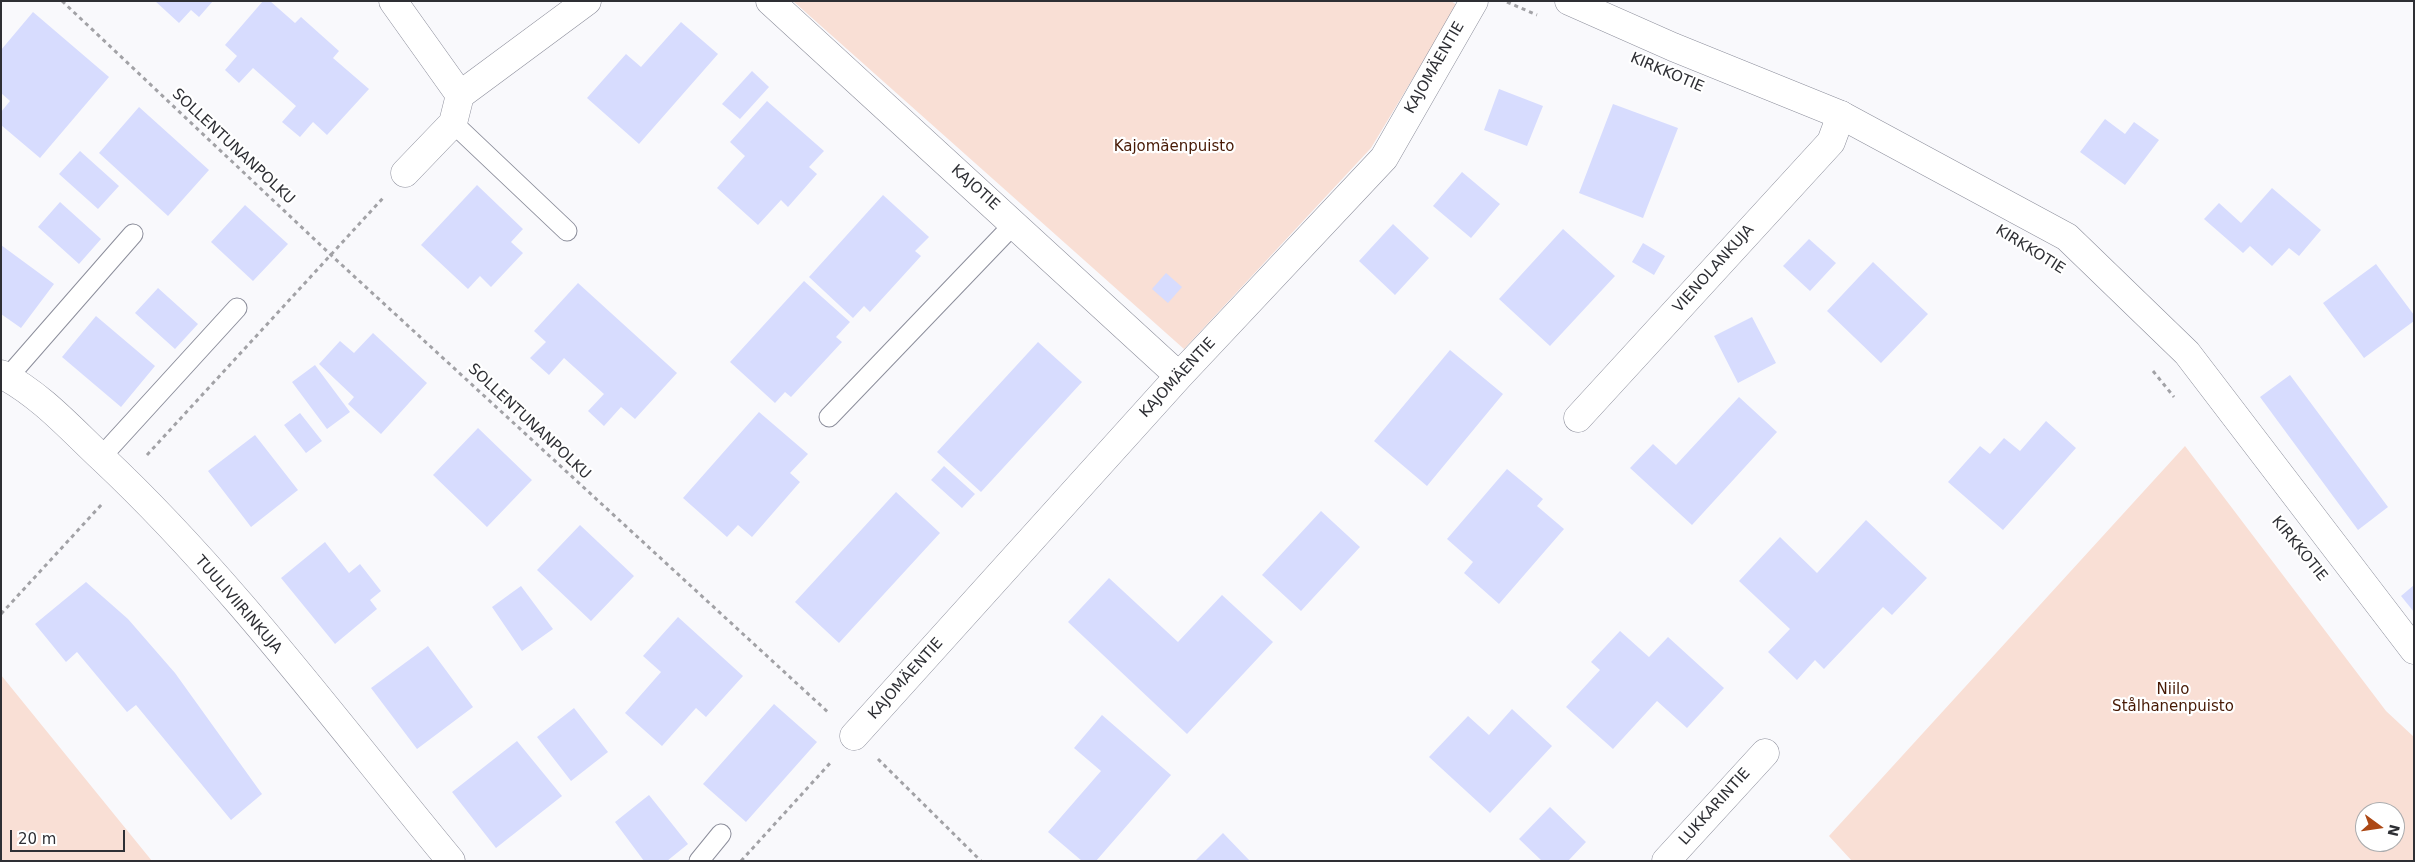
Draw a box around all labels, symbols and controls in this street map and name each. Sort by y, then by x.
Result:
street label: KAJOMÄENTIE [1401,19,1469,117]
street label: KIRKKOTIE [1627,49,1707,97]
street label: SOLLENTUNANPOLKU [168,85,298,209]
park label: Kajomäenpuisto [1114,138,1234,156]
street label: KAJOTIE [947,162,1003,214]
street label: VIENOLANKUJA [1670,221,1758,317]
street label: KIRKKOTIE [1992,222,2068,278]
street label: KAJOMÄENTIE [1136,334,1220,422]
street label: SOLLENTUNANPOLKU [464,360,594,484]
street label: KIRKKOTIE [2267,513,2331,585]
street label: TUULIVIIRINKUJA [191,552,285,658]
street label: KAJOMÄENTIE [865,635,947,723]
park label: Niilo Stålhanenpuisto [2112,681,2234,716]
street label: LUKKARINTIE [1676,765,1754,849]
north arrow [2355,802,2405,852]
scale bar [12,820,128,852]
text: N [2384,823,2403,838]
text: 20 m [18,830,56,848]

